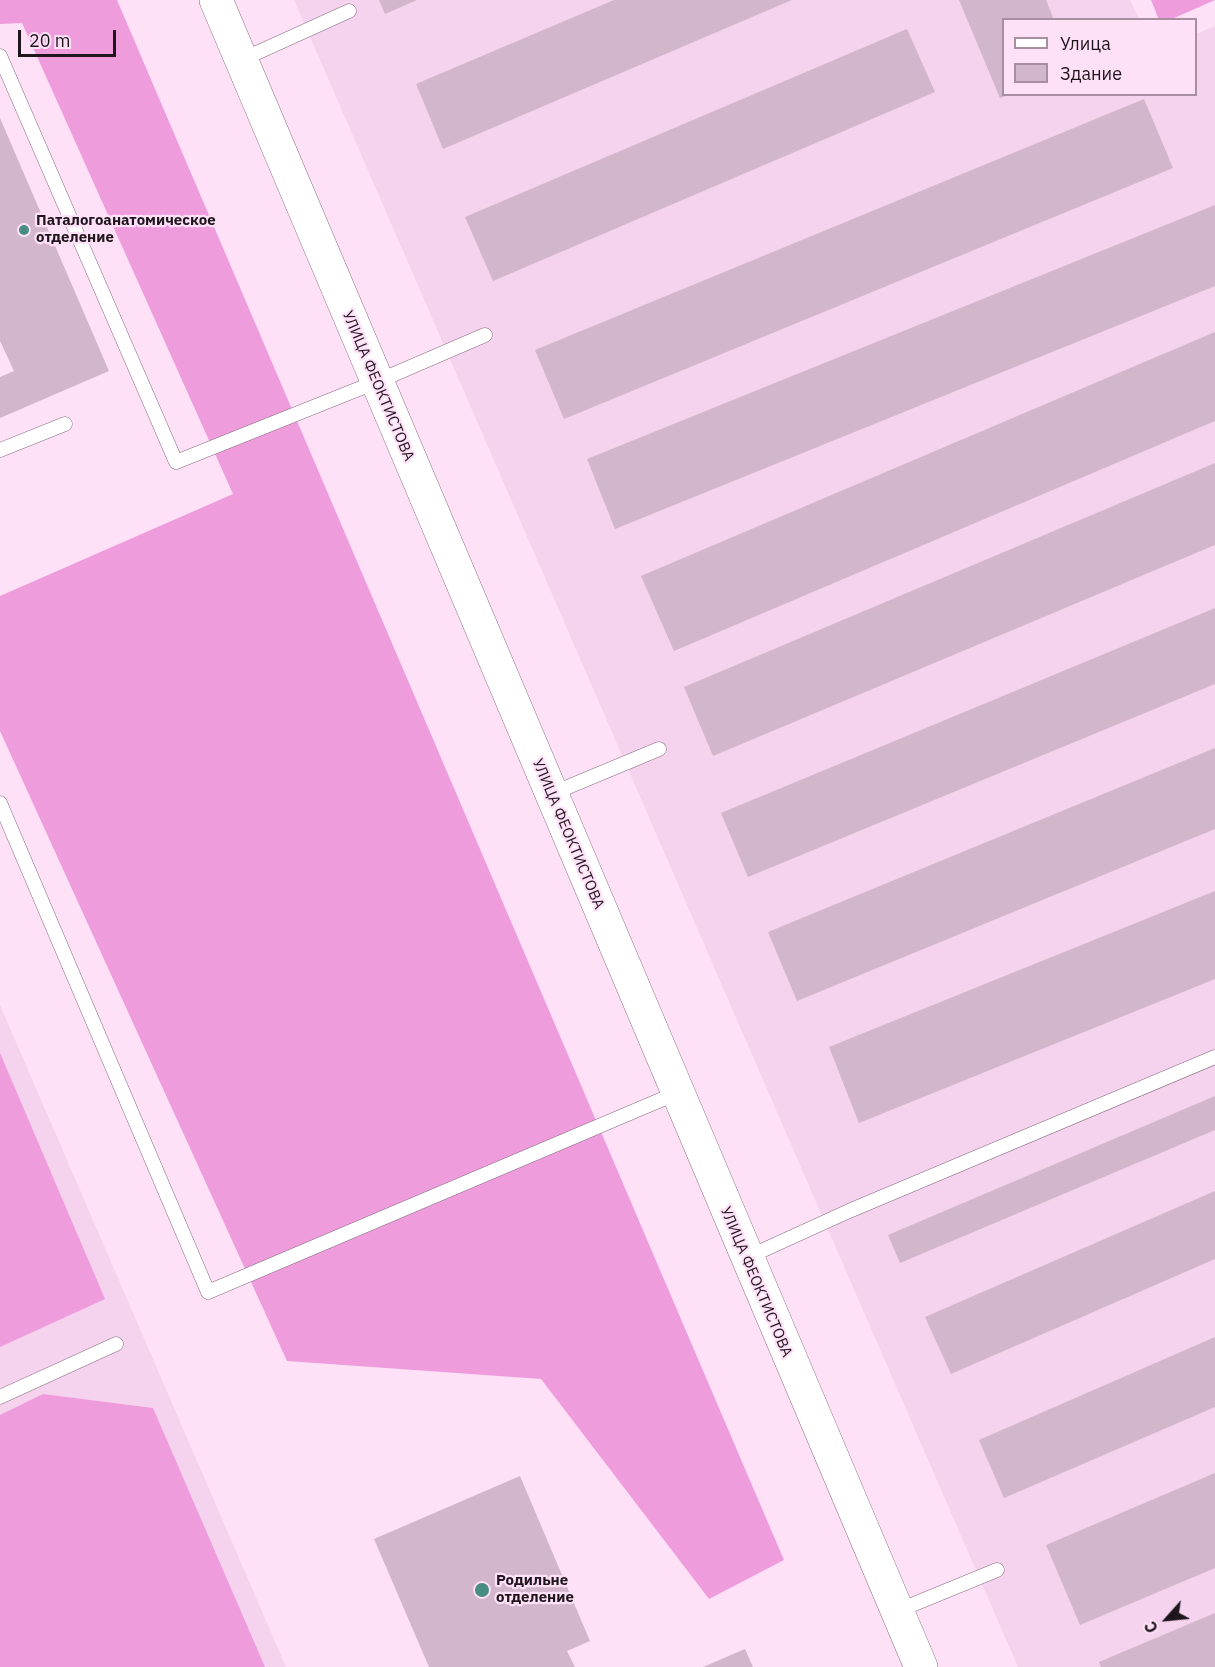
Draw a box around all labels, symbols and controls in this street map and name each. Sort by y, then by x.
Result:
scale bar [21,18,118,56]
legend [1002,18,1197,96]
text: 20 m [29,29,71,52]
text: Улица [1060,32,1111,55]
text: Здание [1060,62,1122,85]
place label: Паталогоанатомическое отделение [36,212,216,247]
marker: Паталогоанатомическое отделение [17,223,31,237]
street label: УЛИЦА ФЕОКТИСТОВА [338,308,418,464]
street label: УЛИЦА ФЕОКТИСТОВА [528,756,608,912]
street label: УЛИЦА ФЕОКТИСТОВА [716,1204,796,1360]
place label: Родильне отделение [496,1572,574,1607]
marker: Родильне отделение [473,1581,491,1599]
north arrow [1137,1589,1197,1649]
text: С [1140,1618,1162,1636]

